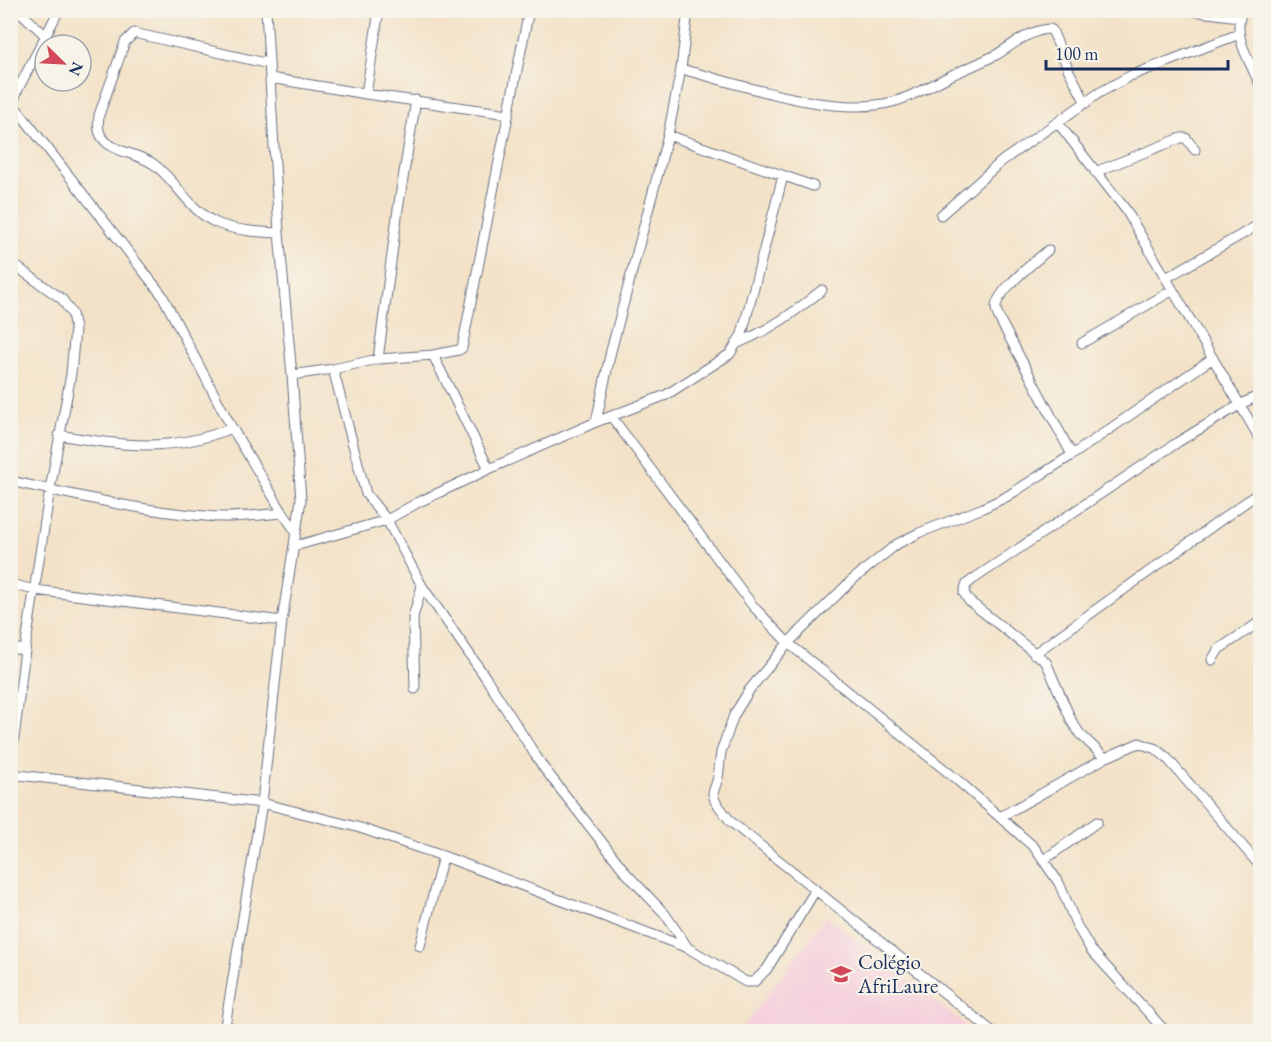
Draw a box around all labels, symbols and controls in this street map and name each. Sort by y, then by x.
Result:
north arrow [33,33,93,93]
scale bar [1046,33,1228,71]
text: 100 m [1055,42,1099,65]
text: N [64,59,88,79]
place label: Colégio AfriLaure [857,948,938,999]
school or university icon: Colégio AfriLaure [829,962,853,986]

